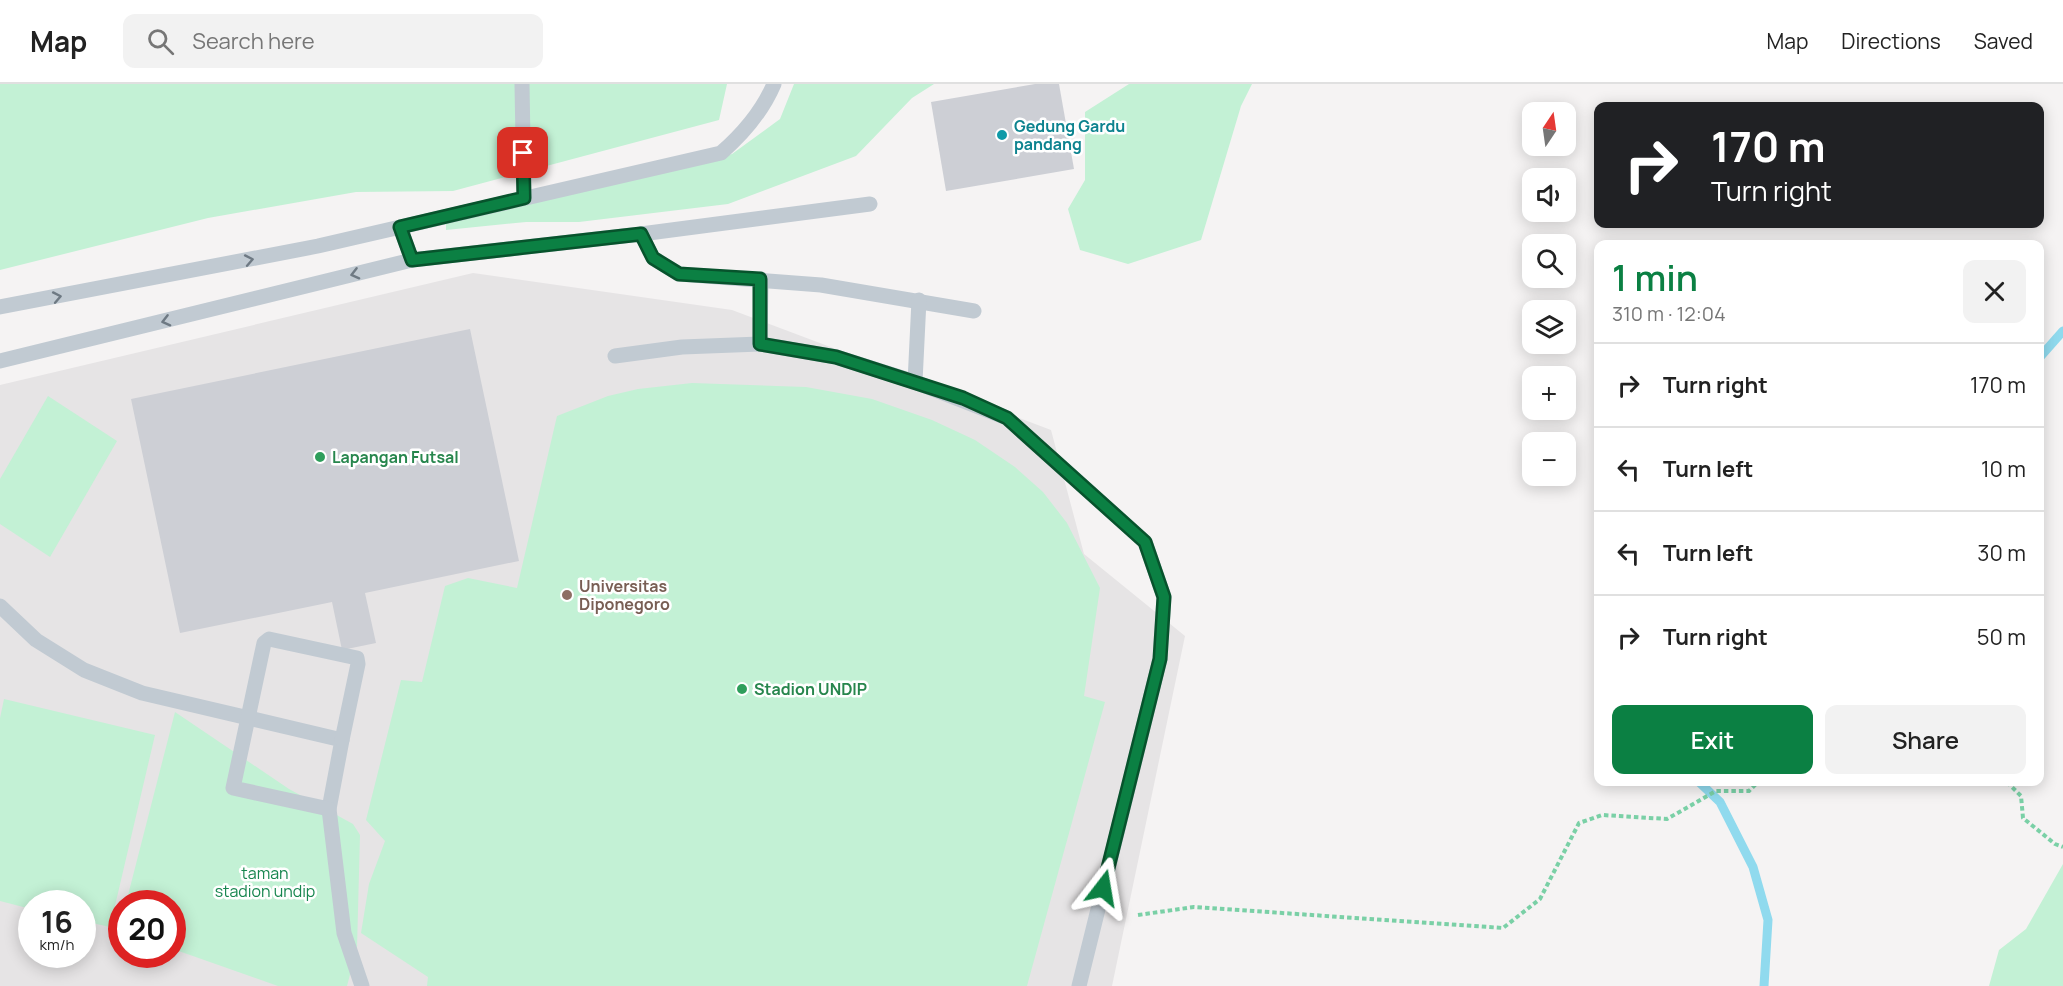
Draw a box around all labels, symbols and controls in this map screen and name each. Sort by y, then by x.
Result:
search box [123,14,543,68]
text: Map [30,22,87,60]
icon: search [144,25,177,58]
text: Search here [192,26,315,56]
text: Map [1767,27,1808,55]
text: Directions [1841,27,1941,55]
text: Saved [1974,27,2033,55]
north arrow [1522,102,1576,156]
map controls [1522,102,1576,486]
place label: Gedung Gardu pandang [1014,115,1125,155]
text: 170 m [1711,117,1826,175]
icon: right [1612,126,1690,204]
pin [497,127,548,178]
marker: Gedung Gardu pandang [995,128,1009,142]
icon: arrive [506,136,539,169]
button: sound [1522,168,1576,222]
text: Turn right [1711,172,1832,209]
button: search [1522,234,1576,288]
text: 1 min [1612,253,1698,302]
one-way arrow [244,254,254,267]
button: close [1963,260,2026,323]
one-way arrow [350,267,360,280]
one-way arrow [52,291,62,304]
button: layers [1522,300,1576,354]
text: 310 m · 12:04 [1612,300,1726,327]
one-way arrow [161,314,171,327]
button: + [1522,366,1576,420]
icon: right [1612,369,1645,402]
text: Turn right [1663,370,1768,400]
text: 170 m [1970,370,2026,400]
button: − [1522,432,1576,486]
place label: Lapangan Futsal [332,446,459,468]
marker: Lapangan Futsal [313,450,327,464]
icon: left [1612,453,1645,486]
text: Turn left [1663,454,1753,484]
text: 10 m [1981,454,2026,484]
icon: left [1612,537,1645,570]
text: Turn left [1663,538,1753,568]
text: 30 m [1977,538,2026,568]
place label: Universitas Diponegoro [579,575,670,615]
marker: Universitas Diponegoro [560,588,574,602]
icon: right [1612,621,1645,654]
text: Turn right [1663,622,1768,652]
text: 50 m [1977,622,2026,652]
place label: Stadion UNDIP [754,678,867,700]
marker: Stadion UNDIP [735,682,749,696]
button: Exit [1612,705,1813,774]
button: Share [1825,705,2026,774]
position arrow [1071,856,1135,920]
park label: taman stadion undip [215,862,315,902]
speed limit sign: 20 [108,890,186,968]
text: 16 [41,901,73,942]
text: km/h [40,934,74,955]

